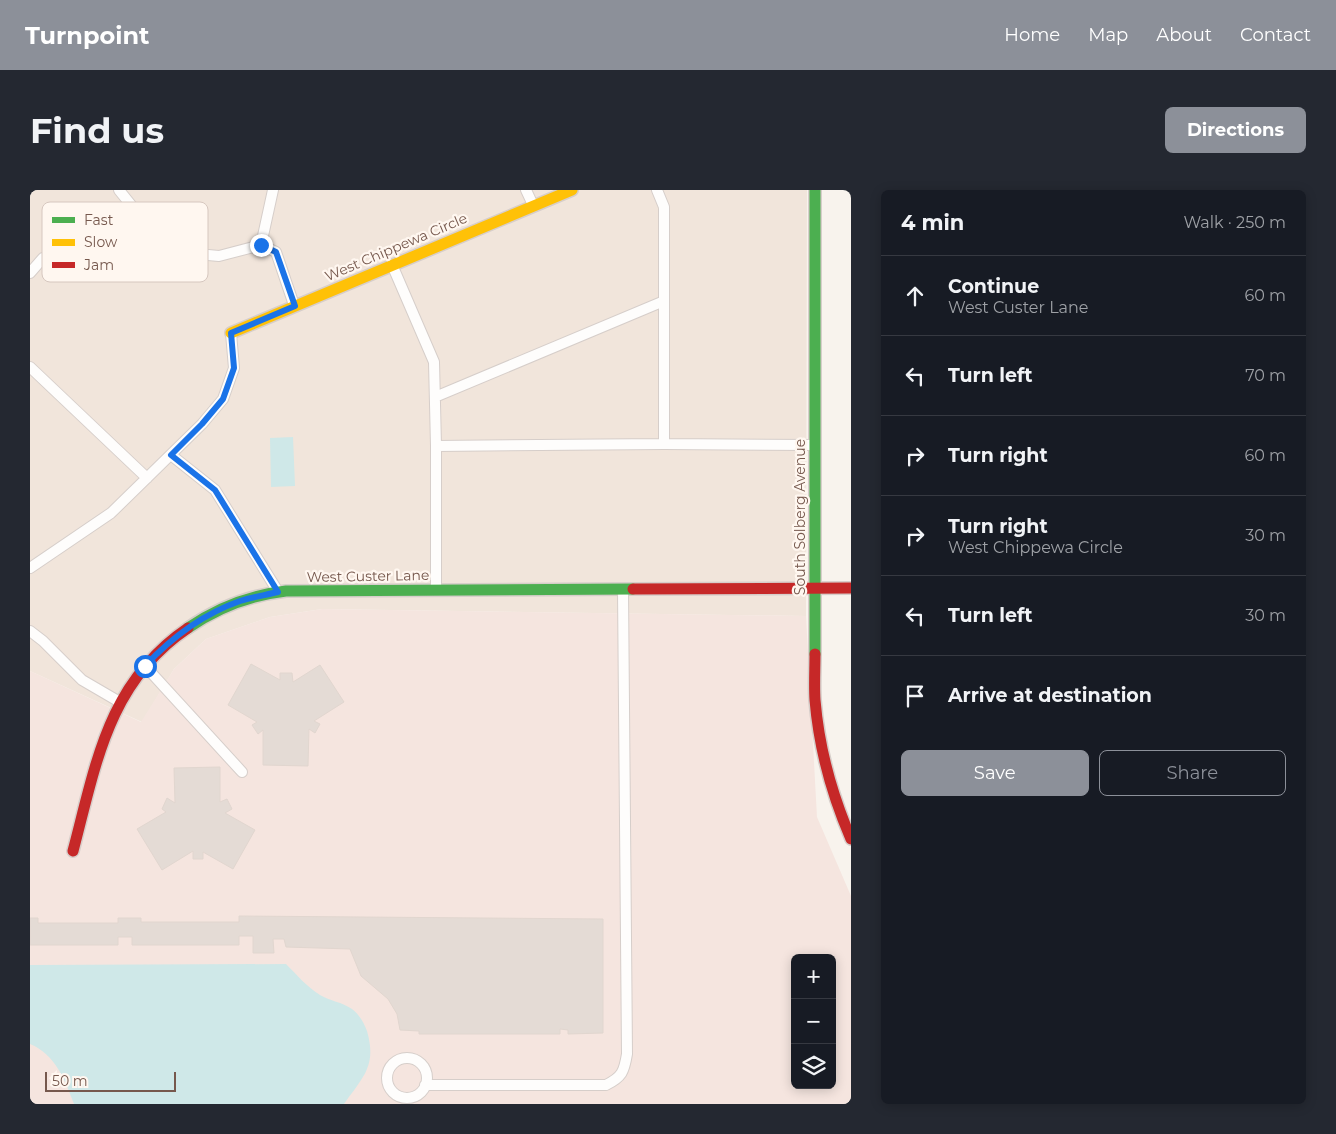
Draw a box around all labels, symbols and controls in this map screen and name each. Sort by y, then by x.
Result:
text: Turnpoint [25,21,149,50]
text: Home [1004,24,1060,46]
text: Map [1088,24,1128,46]
text: About [1156,24,1212,46]
text: Contact [1240,24,1311,46]
button: Directions [1165,107,1306,153]
text: Find us [30,109,164,152]
legend [42,202,208,282]
street label: West Chippewa Circle [322,209,470,285]
text: 4 min [901,210,964,235]
text: Fast [84,211,114,229]
text: Walk · 250 m [1183,213,1286,232]
text: Slow [84,233,118,251]
route end [250,234,273,257]
text: Jam [83,256,114,274]
text: Continue [948,275,1039,298]
icon: ahead [901,282,929,310]
text: 60 m [1244,286,1286,305]
text: West Custer Lane [948,298,1089,317]
icon: left [901,362,929,390]
text: Turn left [948,364,1033,387]
text: 70 m [1245,366,1286,385]
street label: South Solberg Avenue [791,439,809,595]
icon: right [901,442,929,470]
text: Turn right [948,444,1048,467]
text: 60 m [1244,446,1286,465]
text: Turn right [948,515,1048,538]
icon: right [901,522,929,550]
text: 30 m [1245,526,1286,545]
text: West Chippewa Circle [948,538,1123,557]
street label: West Custer Lane [306,566,430,586]
icon: left [901,602,929,630]
text: Turn left [948,604,1033,627]
text: 30 m [1245,606,1286,625]
route start [134,655,157,678]
icon: arrive [901,682,929,710]
text: Arrive at destination [948,684,1152,707]
button: Save [901,750,1089,796]
button: Share [1099,750,1286,796]
map controls [791,954,836,1089]
button: + [791,954,836,999]
button: − [791,999,836,1044]
button: layers [791,1044,836,1089]
scale bar [45,1069,176,1092]
text: 50 m [52,1072,88,1090]

